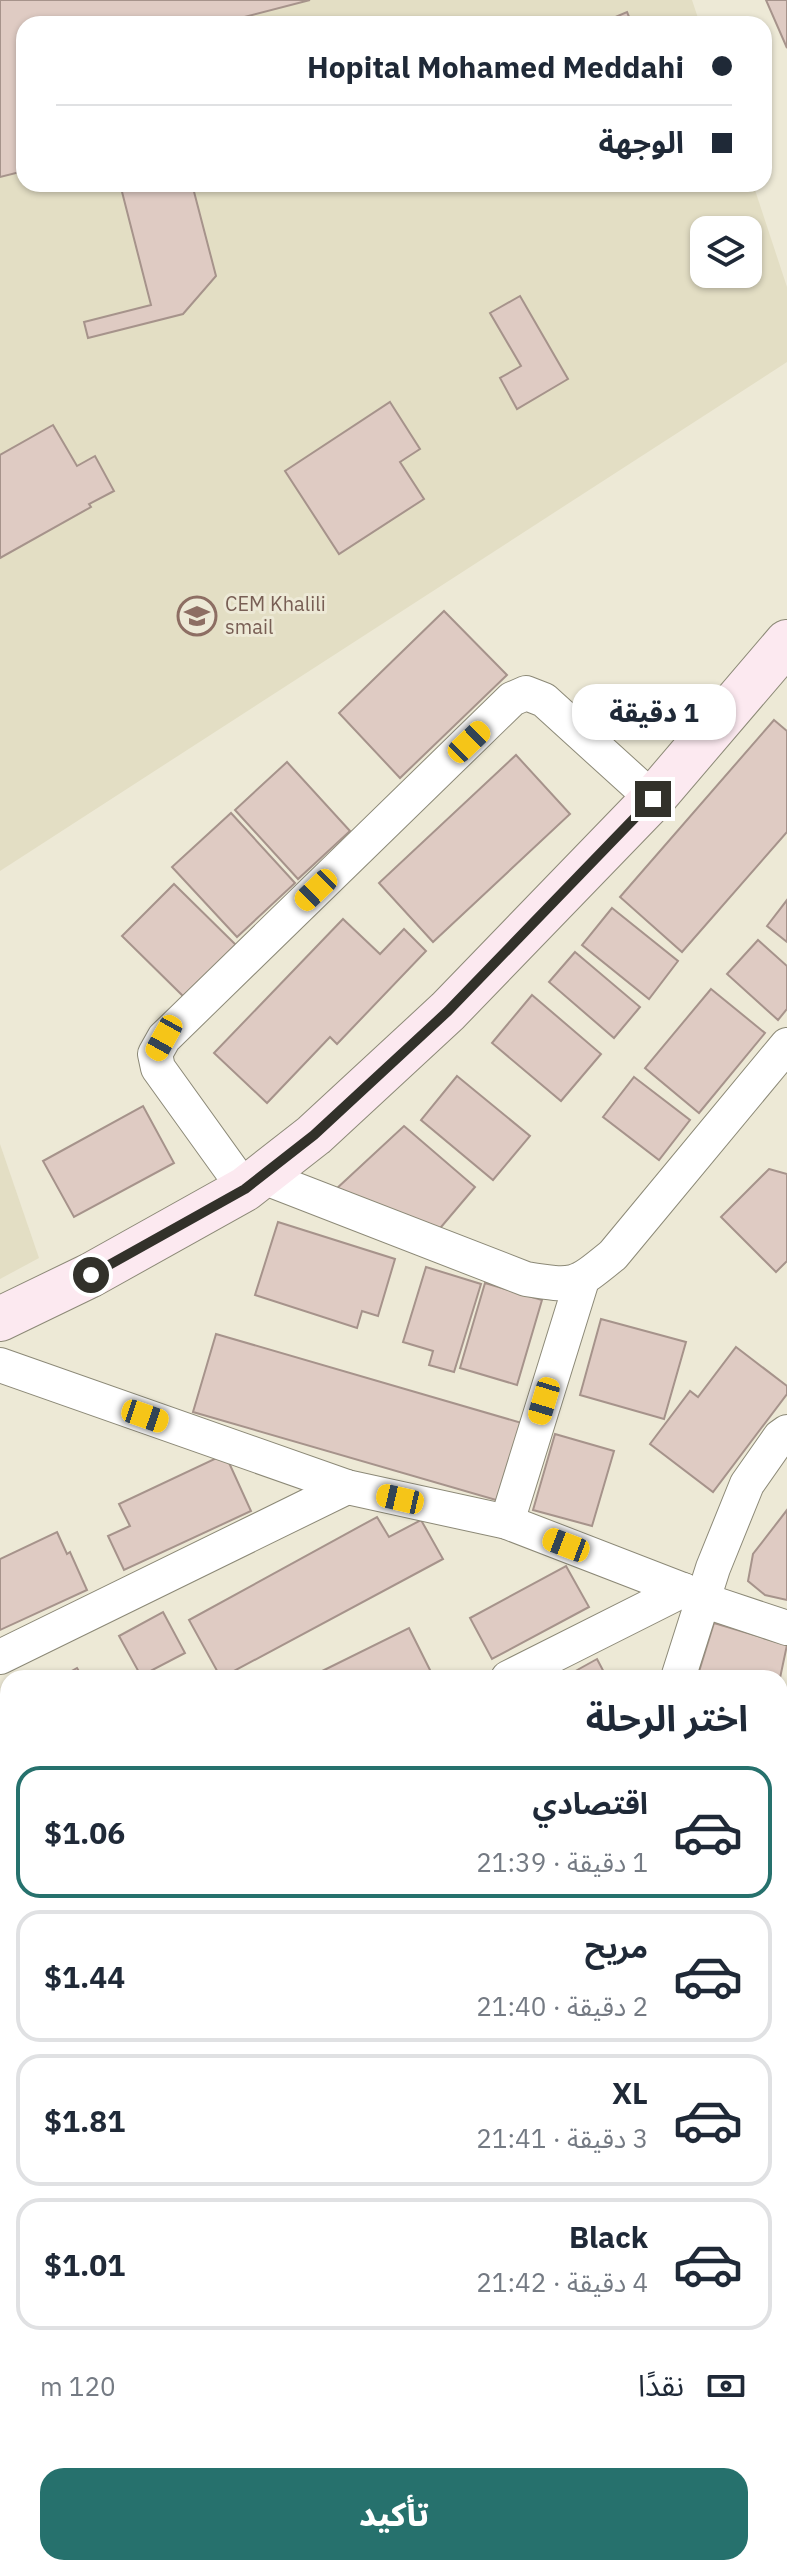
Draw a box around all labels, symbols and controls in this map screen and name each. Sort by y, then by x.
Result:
text: Hopital Mohamed Meddahi [307,47,684,86]
text: الوجهة [599,122,684,161]
map controls [690,216,762,288]
button: layers [690,216,762,288]
place label: CEM Khalili smail [225,590,326,640]
school or university icon: CEM Khalili smail [176,595,218,637]
callout: 1 دقيقة [571,683,735,739]
text: 1 دقيقة [609,695,699,729]
car [443,717,495,767]
route end [635,781,671,817]
car [290,865,342,915]
car [142,1011,186,1065]
route start [73,1257,109,1293]
car [526,1375,562,1427]
car [118,1397,172,1435]
car [374,1482,426,1516]
car [539,1525,593,1565]
text: اختر الرحلة [586,1694,748,1741]
text: اقتصادي [533,1783,648,1822]
icon: car [672,1796,744,1868]
text: $1.06 [44,1813,125,1852]
text: 1 دقيقة · 21:39 [476,1845,648,1879]
text: مريح [585,1927,648,1966]
icon: car [672,1940,744,2012]
text: $1.44 [44,1957,125,1996]
text: 2 دقيقة · 21:40 [476,1989,648,2023]
text: XL [612,2073,648,2112]
icon: car [672,2084,744,2156]
text: $1.81 [44,2101,125,2140]
text: 3 دقيقة · 21:41 [476,2121,648,2155]
text: Black [569,2217,648,2256]
icon: car [672,2228,744,2300]
text: $1.01 [44,2245,125,2284]
text: 4 دقيقة · 21:42 [476,2265,648,2299]
icon: cash [704,2364,748,2408]
text: نقدًا [638,2365,684,2404]
text: 120 m [40,2369,116,2403]
button: تأكيد [40,2468,748,2560]

